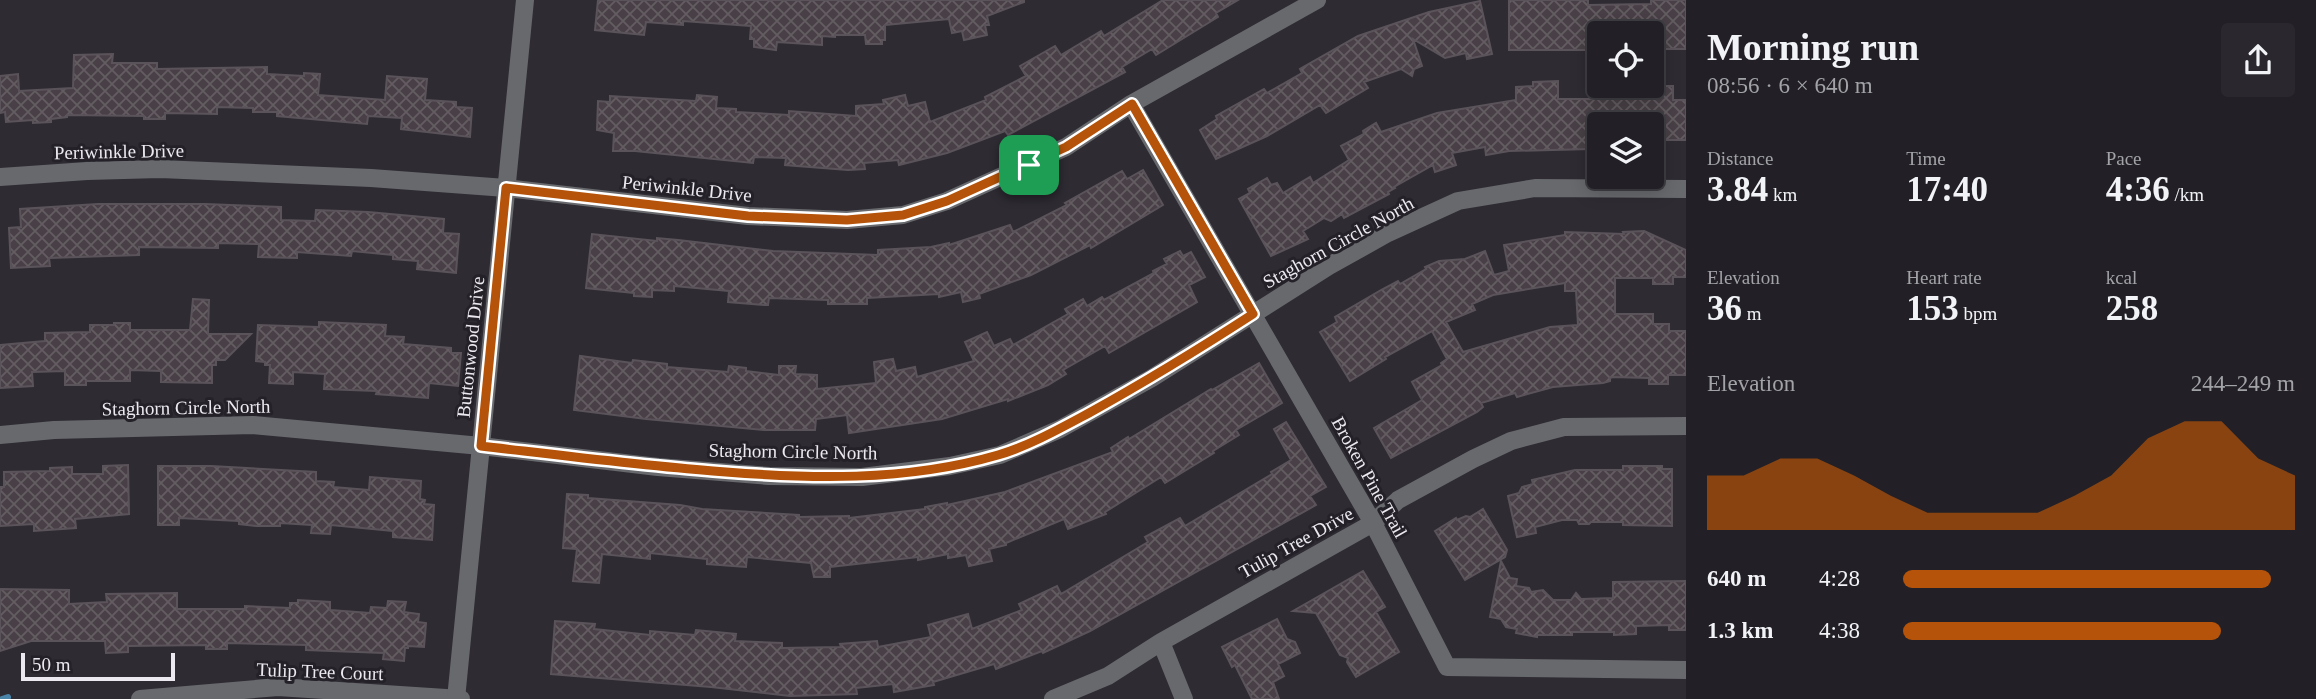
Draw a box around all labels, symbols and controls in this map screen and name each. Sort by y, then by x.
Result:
map controls [1587,21,1664,189]
button: locate [1587,21,1664,98]
button: share [2221,23,2295,97]
text: Morning run [1707,26,1919,68]
text: 08:56 · 6 × 640 m [1707,73,1873,98]
button: layers [1587,112,1664,189]
pin [999,135,1059,195]
street label: Periwinkle Drive [54,140,184,163]
icon: arrive [1010,146,1048,184]
text: Distance [1707,148,1773,169]
text: Time [1906,148,1946,169]
text: Pace [2106,148,2142,169]
text: 3.84 [1707,170,1768,209]
text: 17:40 [1906,170,1988,209]
text: 4:36 [2106,170,2170,209]
street label: Periwinkle Drive [621,171,753,206]
text: km [1768,184,1797,205]
text: /km [2170,184,2204,205]
street label: Staghorn Circle North [1259,192,1418,293]
text: Elevation [1707,267,1780,288]
text: Heart rate [1906,267,1982,288]
text: kcal [2106,267,2137,288]
street label: Buttonwood Drive [453,275,488,419]
text: 36 [1707,289,1742,328]
text: 153 [1906,289,1959,328]
text: 258 [2106,289,2158,328]
text: m [1742,303,1762,324]
text: bpm [1959,303,1997,324]
text: Elevation [1707,371,1795,396]
text: 244–249 m [2191,371,2295,396]
street label: Staghorn Circle North [101,396,271,419]
street label: Broken Pine Trail [1328,413,1412,541]
street label: Staghorn Circle North [708,440,878,463]
street label: Tulip Tree Drive [1236,502,1357,582]
text: 640 m [1707,566,1766,591]
text: 4:28 [1819,566,1860,591]
text: 1.3 km [1707,618,1773,643]
text: 4:38 [1819,618,1860,643]
scale bar [21,650,175,682]
text: 50 m [32,654,71,675]
street label: Tulip Tree Court [256,659,385,684]

